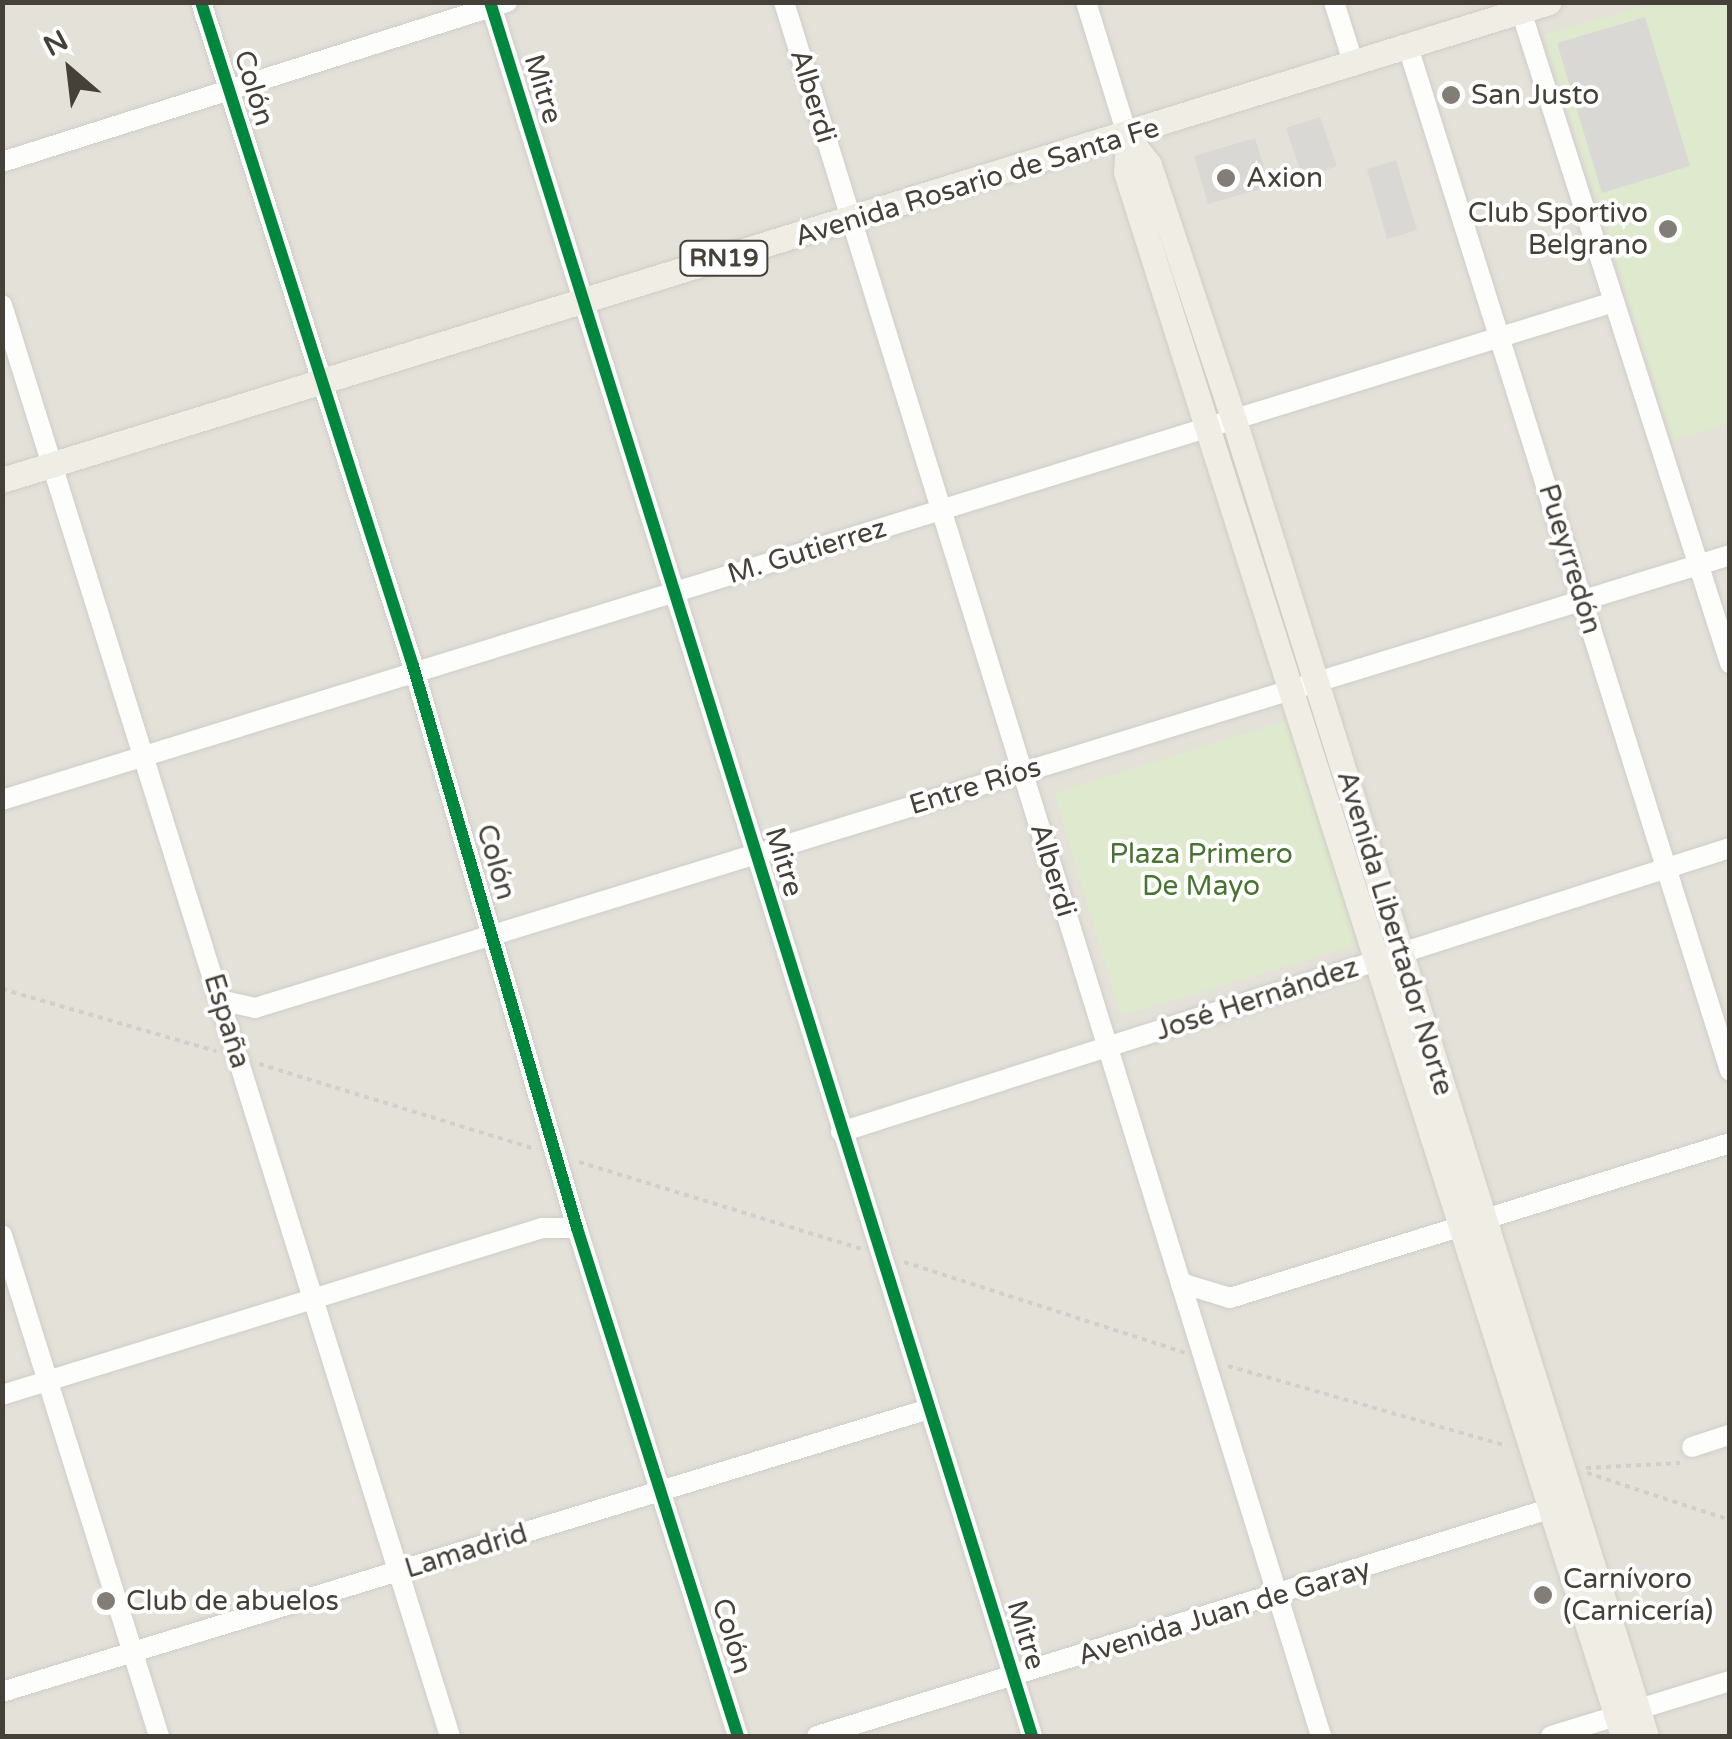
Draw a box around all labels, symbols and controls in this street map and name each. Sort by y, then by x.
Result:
north arrow [20,20,120,120]
text: N [38,23,74,64]
street label: Alberdi [783,45,843,147]
street label: Colón [227,46,281,130]
street label: Mitre [517,50,569,128]
place label: San Justo [1471,78,1599,112]
marker: San Justo [1440,84,1462,106]
street label: Avenida Rosario de Santa Fe [791,111,1163,253]
place label: Axion [1246,161,1323,195]
marker: Axion [1215,167,1237,189]
place label: Club Sportivo Belgrano [1468,196,1648,262]
marker: Club Sportivo Belgrano [1657,218,1679,240]
road number: RN19 [679,238,769,278]
street label: Pueyrredón [1531,480,1609,638]
street label: M. Gutierrez [724,511,890,591]
street label: Entre Ríos [905,750,1045,822]
street label: Avenida Libertador Norte [1330,767,1460,1099]
street label: Alberdi [1023,819,1083,921]
street label: Colón [469,820,523,904]
street label: Mitre [758,823,810,901]
park label: Plaza Primero De Mayo [1109,837,1293,903]
street label: José Hernández [1151,950,1363,1048]
street label: España [197,970,257,1072]
street label: Lamadrid [401,1516,531,1586]
street label: Avenida Juan de Garay [1074,1551,1374,1673]
place label: Carnívoro (Carnicería) [1563,1562,1713,1628]
place label: Club de abuelos [126,1584,339,1618]
marker: Carnívoro (Carnicería) [1532,1584,1554,1606]
marker: Club de abuelos [95,1590,117,1612]
street label: Colón [705,1594,759,1678]
street label: Mitre [1000,1596,1052,1674]

